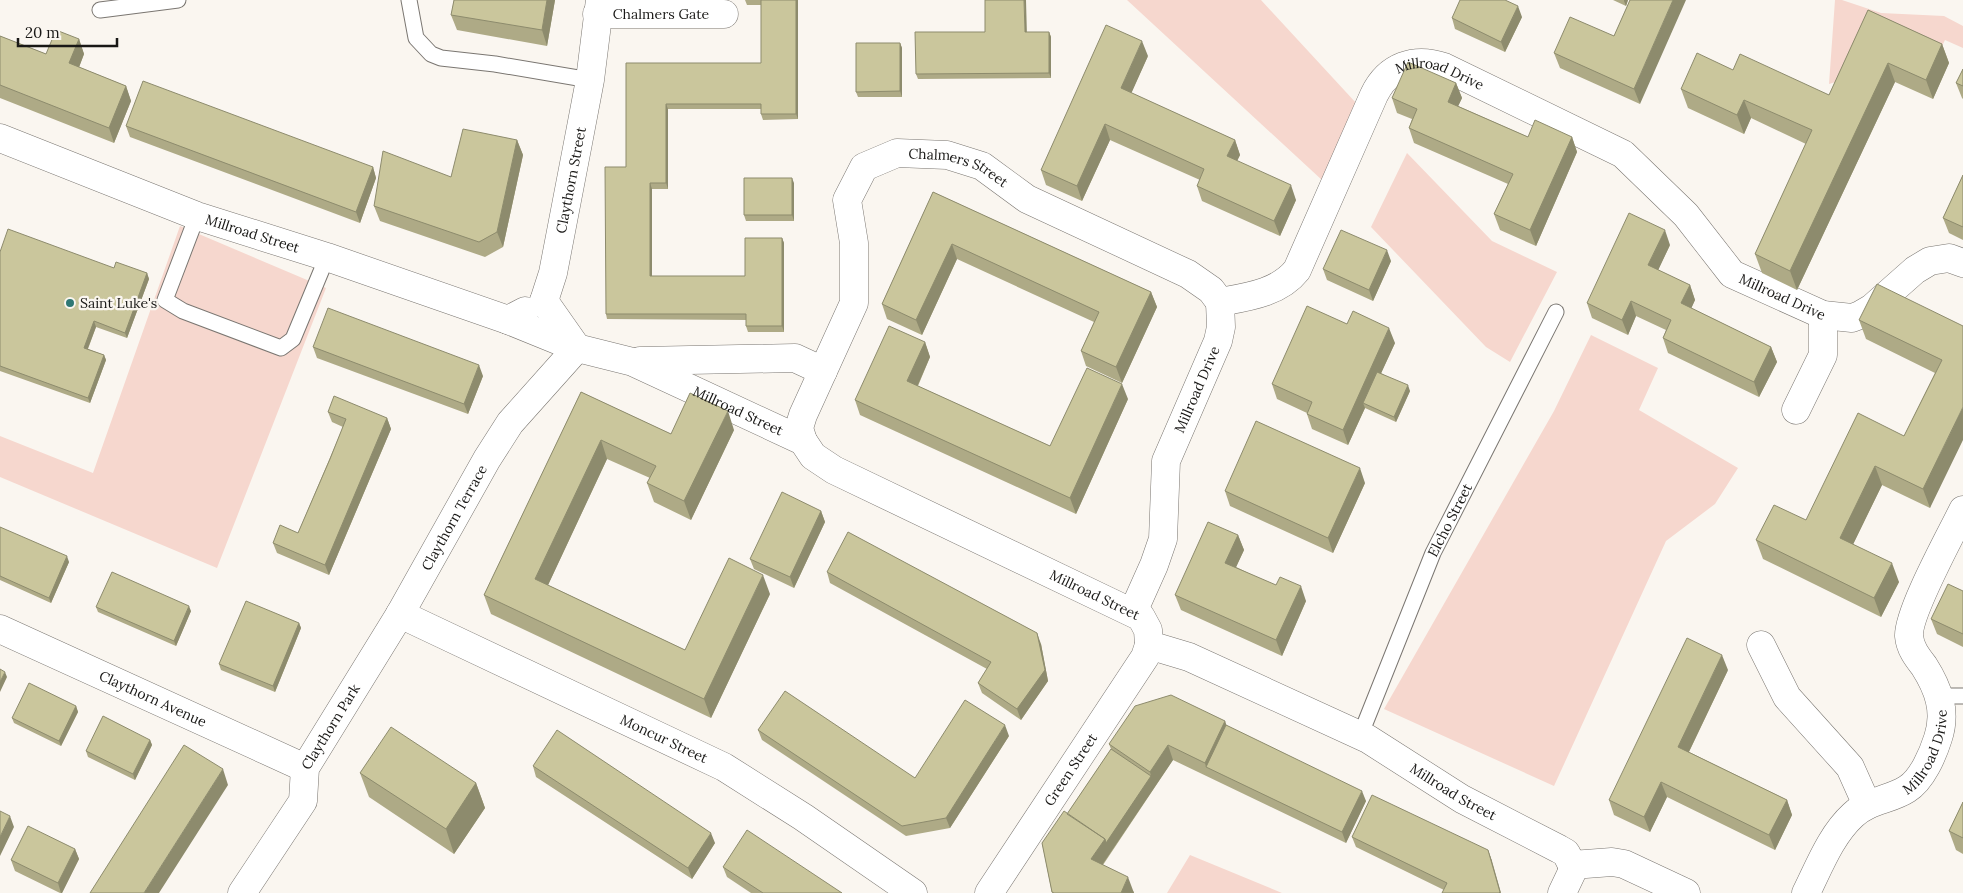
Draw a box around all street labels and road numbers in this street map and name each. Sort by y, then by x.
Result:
street label: Chalmers Gate [613,5,710,23]
street label: Millroad Drive [1392,54,1487,94]
street label: Claythorn Street [552,125,590,235]
street label: Chalmers Street [908,144,1012,191]
street label: Millroad Street [203,210,302,257]
street label: Millroad Drive [1736,269,1829,324]
street label: Millroad Drive [1170,343,1224,436]
street label: Millroad Street [690,382,787,440]
street label: Claythorn Terrace [417,461,491,574]
street label: Elcho Street [1424,480,1476,560]
street label: Millroad Street [1047,566,1143,624]
street label: Claythorn Avenue [96,666,210,731]
street label: Claythorn Park [297,680,364,773]
street label: Millroad Drive [1899,709,1951,798]
street label: Moncur Street [617,710,711,767]
street label: Green Street [1040,729,1102,809]
street label: Millroad Street [1407,759,1500,824]

